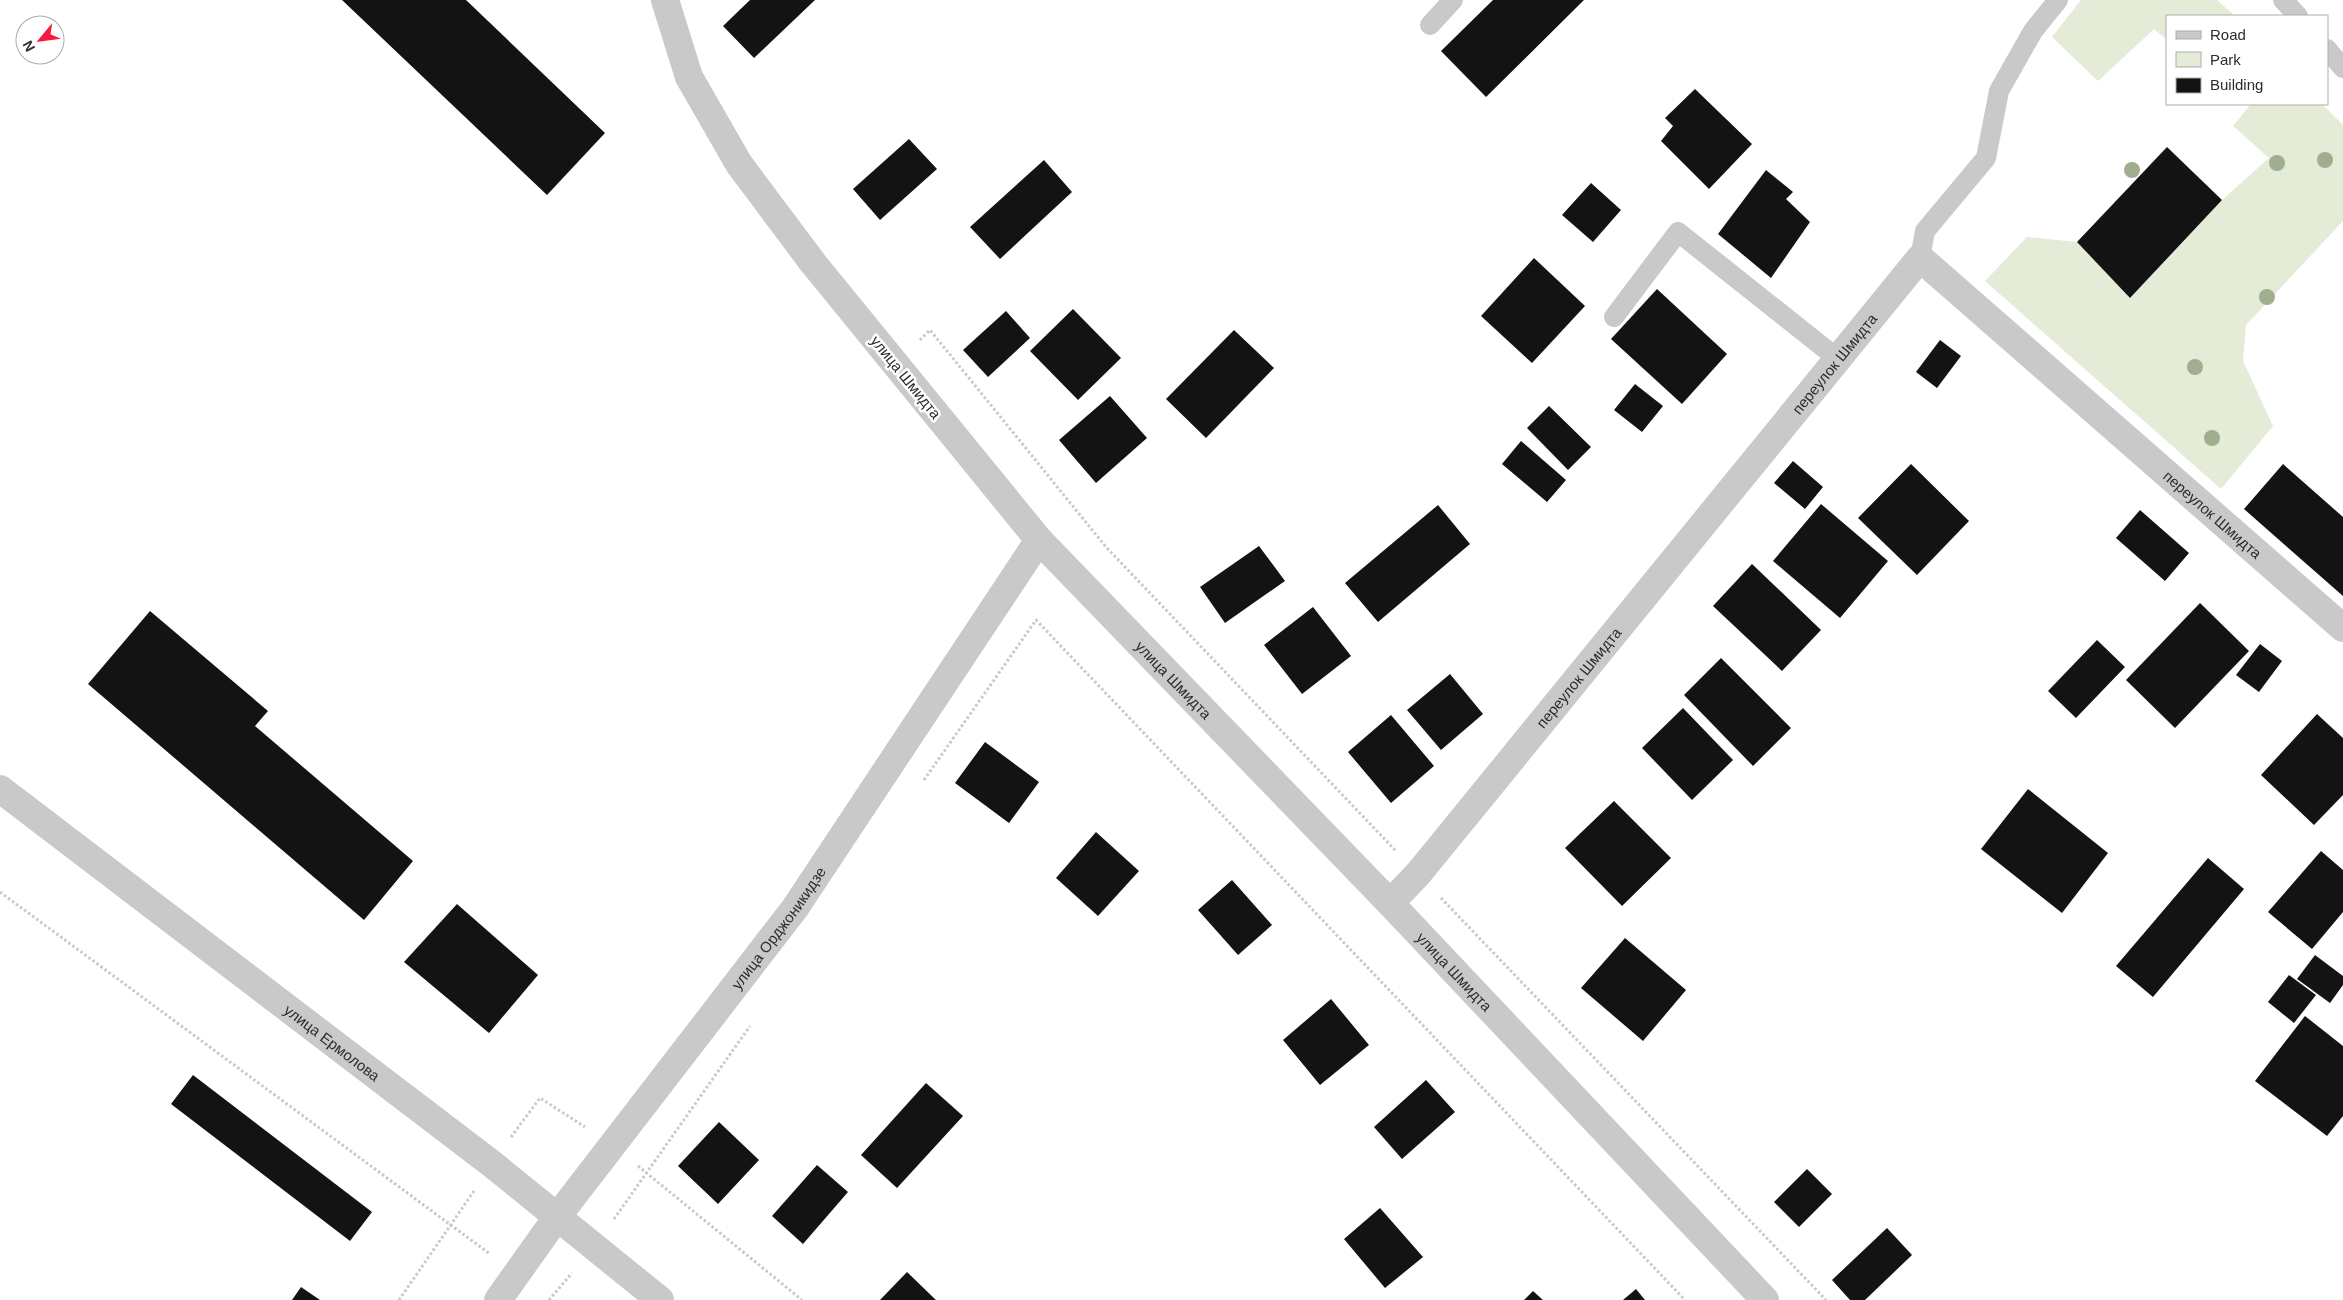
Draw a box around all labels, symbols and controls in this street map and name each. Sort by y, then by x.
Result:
north arrow [15,15,65,65]
legend [2166,15,2328,105]
text: Road [2210,26,2246,43]
text: N [19,38,38,55]
text: Park [2210,51,2241,68]
text: Building [2210,76,2263,93]
street label: переулок Шмидта [1788,309,1880,417]
street label: улица Шмидта [867,332,945,422]
street label: переулок Шмидта [2160,467,2266,562]
street label: переулок Шмидта [1532,623,1625,731]
street label: улица Шмидта [1132,637,1216,722]
street label: улица Орджоникидзе [727,863,829,992]
street label: улица Шмидта [1413,929,1496,1015]
street label: улица Ермолова [281,1001,384,1085]

